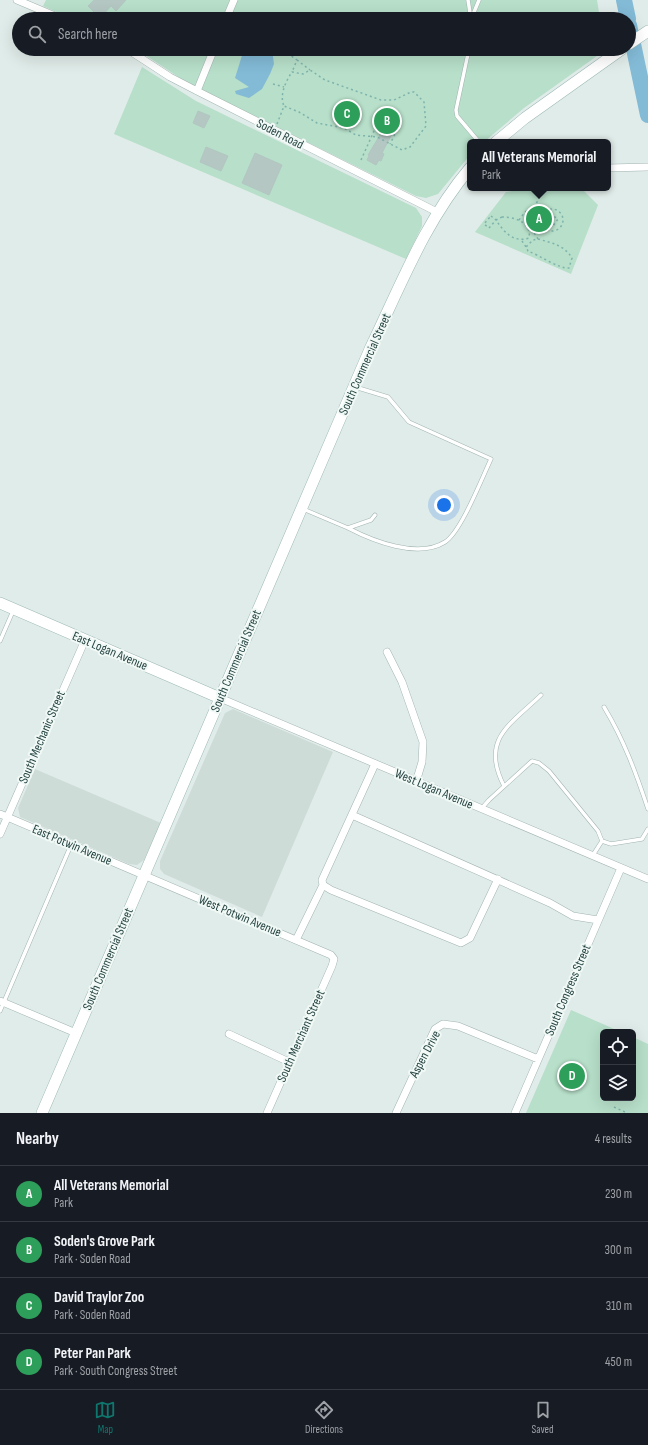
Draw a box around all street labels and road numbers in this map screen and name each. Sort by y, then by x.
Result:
street label: Soden Road [254,115,306,153]
street label: South Commercial Street [335,311,395,417]
street label: South Commercial Street [207,607,265,715]
street label: East Logan Avenue [70,628,150,674]
street label: South Mechanic Street [15,688,69,786]
street label: West Logan Avenue [392,765,476,813]
street label: East Potwin Avenue [30,821,114,869]
street label: West Potwin Avenue [196,891,284,941]
street label: South Commercial Street [79,905,137,1013]
street label: South Congress Street [542,942,594,1038]
street label: South Merchant Street [273,987,329,1085]
street label: Aspen Drive [405,1028,444,1081]

